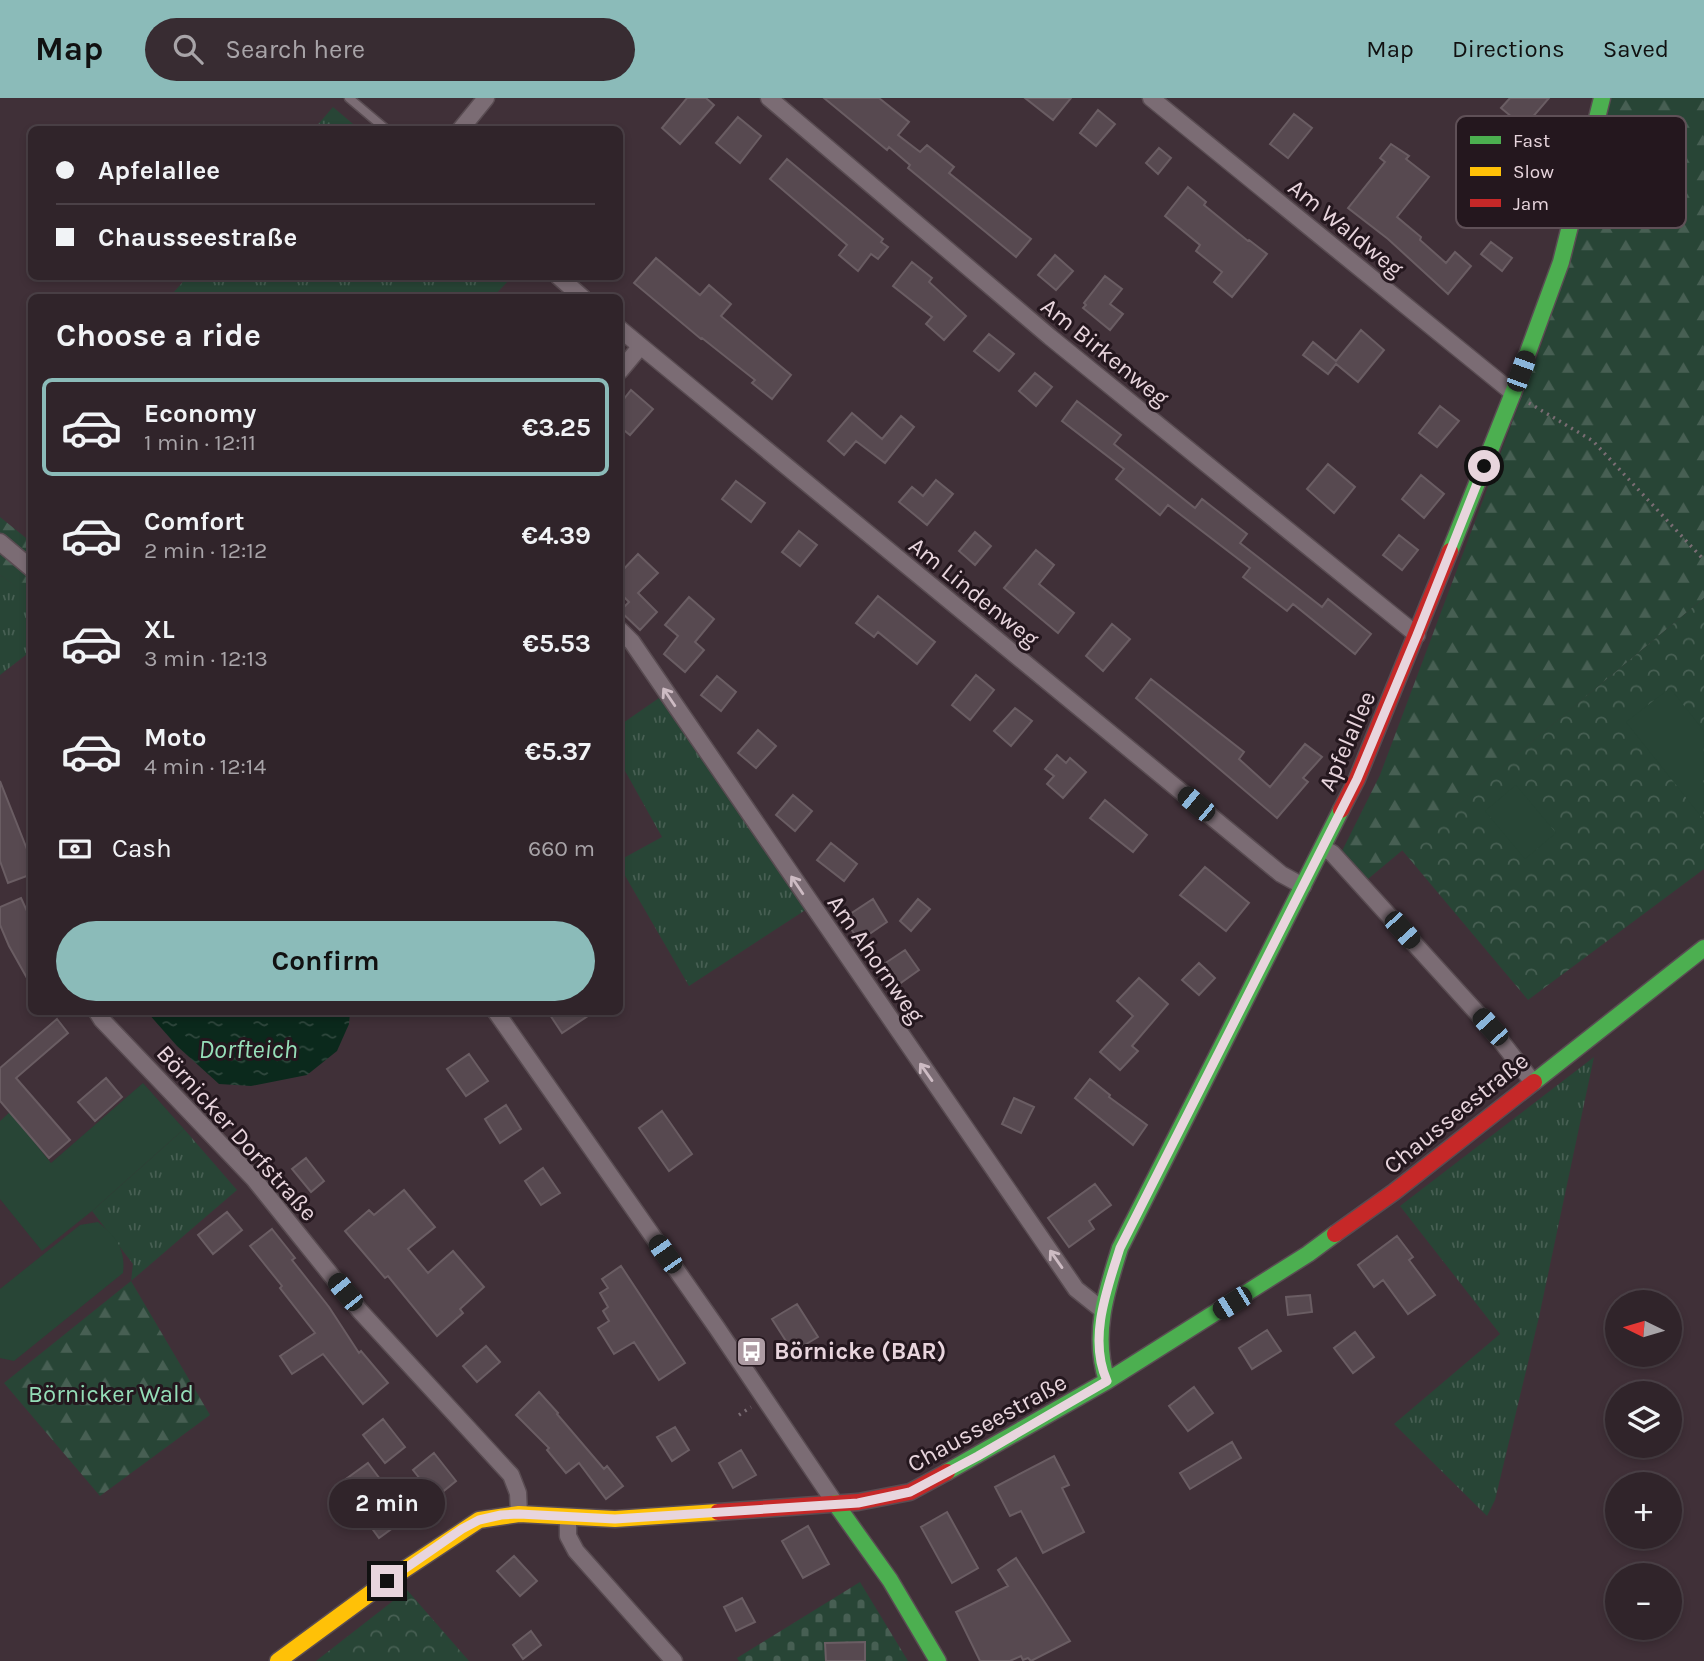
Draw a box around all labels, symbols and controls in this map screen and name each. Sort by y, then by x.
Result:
search box [145,18,635,81]
text: Map [35,30,103,68]
icon: search [169,30,207,68]
text: Search here [225,34,365,65]
text: Map [1366,35,1414,63]
text: Directions [1452,35,1565,63]
text: Saved [1603,35,1669,63]
legend [1456,116,1686,228]
text: Fast [1513,130,1550,152]
text: Apfelallee [98,155,220,186]
text: Slow [1513,161,1554,183]
street label: Am Waldweg [1283,173,1410,283]
text: Jam [1513,193,1549,215]
text: Chausseestraße [98,222,297,253]
street label: Am Birkenweg [1035,292,1175,412]
text: Choose a ride [56,317,261,354]
car [1504,348,1539,394]
icon: car [60,396,123,459]
text: Economy [144,398,256,429]
text: €3.25 [522,412,591,443]
text: 1 min · 12:11 [144,429,256,456]
route start [1468,450,1500,482]
icon: car [60,504,123,567]
text: Comfort [144,506,245,537]
text: €4.39 [521,520,591,551]
street label: Am Lindenweg [903,531,1045,653]
text: 2 min · 12:12 [144,537,267,564]
icon: car [60,612,123,675]
text: XL [144,614,175,645]
text: €5.53 [523,628,591,659]
text: 3 min · 12:13 [144,645,268,672]
street label: Apfelallee [1313,687,1381,795]
one-way arrow [662,688,676,707]
icon: car [60,720,123,783]
text: Moto [144,722,206,753]
text: €5.37 [525,736,591,767]
text: 4 min · 12:14 [144,753,266,780]
car [1174,782,1219,826]
icon: cash [56,830,94,868]
text: Cash [112,833,172,864]
text: 660 m [528,835,595,862]
one-way arrow [790,876,804,895]
street label: Am Ahornweg [822,890,931,1029]
car [1381,907,1424,953]
button: Confirm [56,921,595,1001]
car [1469,1004,1512,1050]
water label: Dorfteich [198,1034,298,1065]
street label: Börnicker Dorfstraße [151,1039,323,1227]
street label: Chausseestraße [1378,1046,1534,1180]
one-way arrow [919,1063,933,1082]
car [645,1231,686,1277]
one-way arrow [1049,1250,1063,1269]
car [324,1269,367,1315]
car [1209,1283,1256,1323]
north arrow [1605,1290,1682,1367]
map controls [1605,1290,1682,1640]
bus stop icon: Börnicke (BAR) [734,1334,768,1368]
place label: Börnicke (BAR) [774,1337,946,1365]
street label: Chausseestraße [903,1368,1071,1478]
park label: Börnicker Wald [28,1380,194,1408]
button: layers [1605,1381,1682,1458]
button: + [1605,1472,1682,1549]
callout: 2 min [329,1480,445,1528]
text: 2 min [355,1490,419,1517]
button: − [1605,1563,1682,1640]
route end [371,1565,403,1597]

